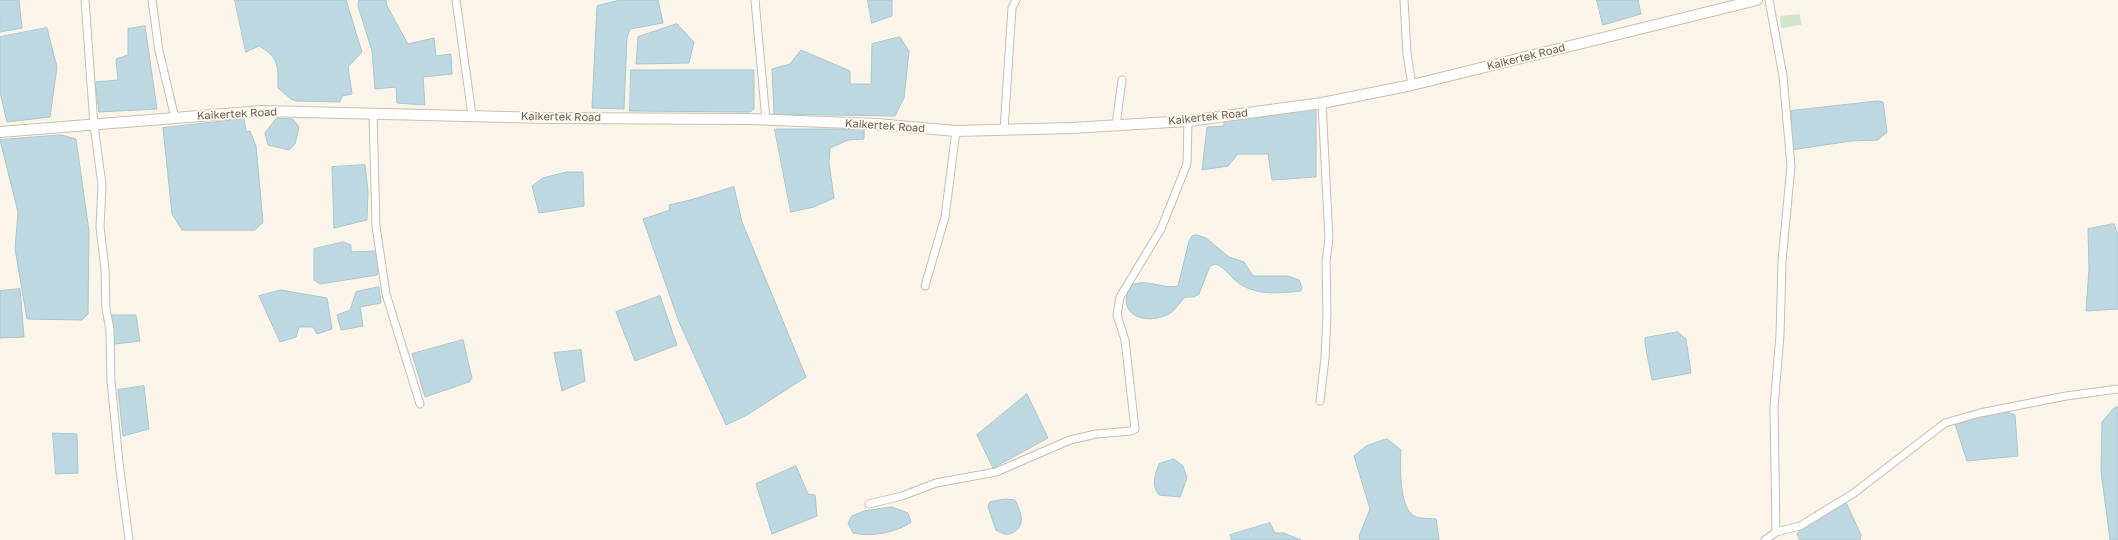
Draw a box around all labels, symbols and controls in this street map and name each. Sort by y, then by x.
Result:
street label: Kaikertek Road [1485,41,1567,73]
street label: Kaikertek Road [197,105,277,123]
street label: Kaikertek Road [1167,106,1249,128]
street label: Kaikertek Road [521,110,601,124]
street label: Kaikertek Road [845,117,925,135]

